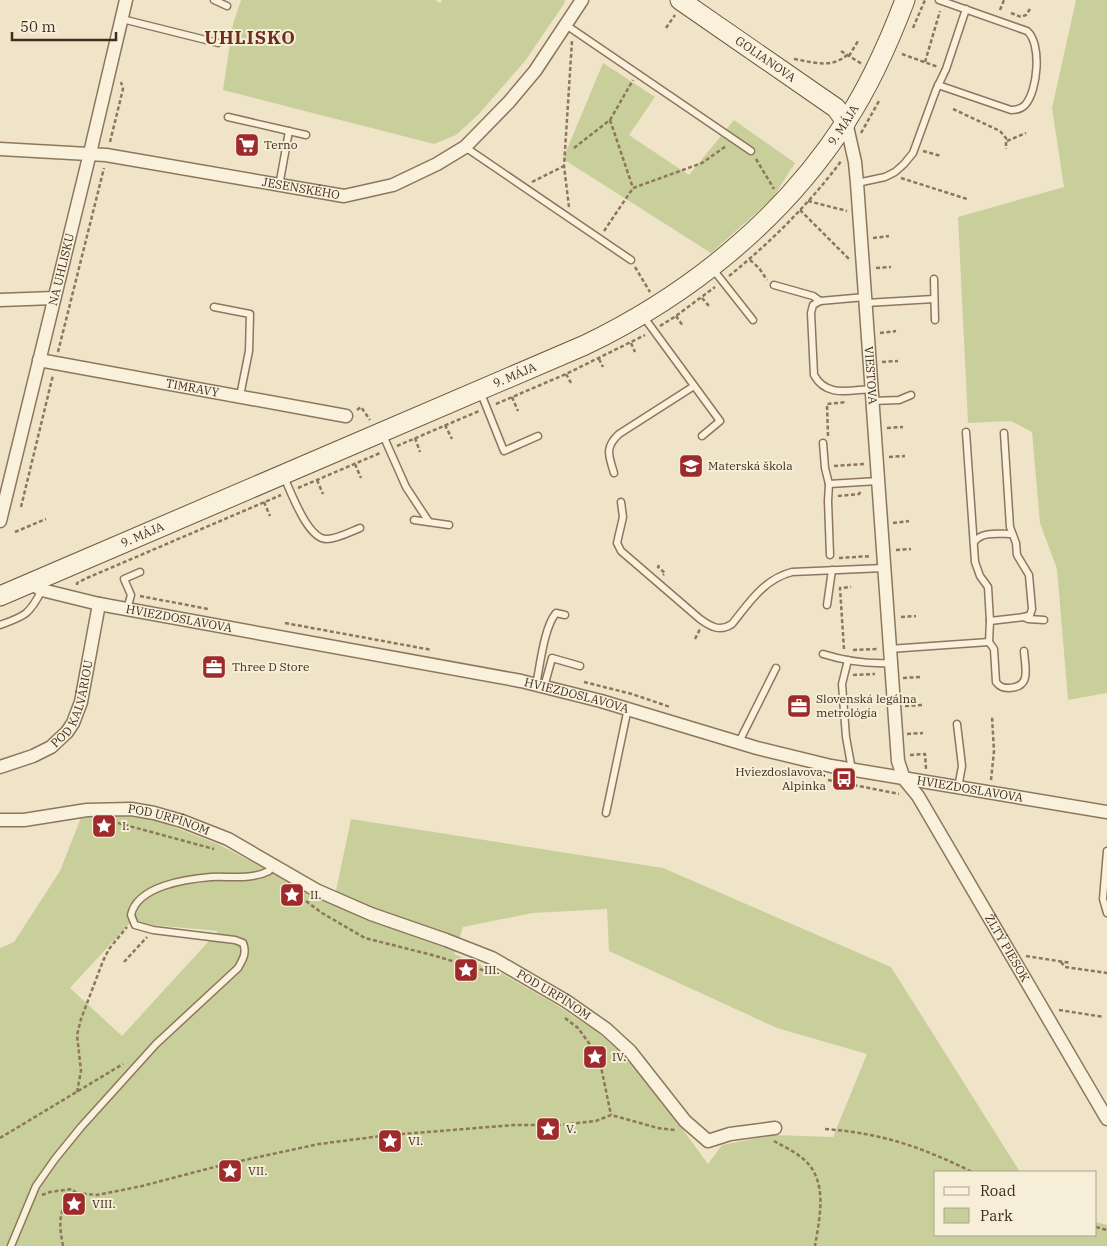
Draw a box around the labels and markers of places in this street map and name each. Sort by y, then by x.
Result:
supermarket icon: Terno [234,132,260,158]
place label: Terno [264,137,298,152]
school or university icon: Materská škola [678,453,704,479]
place label: Materská škola [708,458,793,473]
office icon: Three D Store [201,654,227,680]
place label: Three D Store [232,659,309,674]
place label: Slovenská legálna metrológia [816,691,917,720]
office icon: Slovenská legálna metrológia [786,693,812,719]
place label: Hviezdoslavova, Alpinka [735,764,826,793]
bus stop icon: Hviezdoslavova, Alpinka [831,766,857,792]
place icon: I. [91,813,117,839]
place label: I. [122,818,129,833]
place icon: II. [279,882,305,908]
place label: II. [310,887,322,902]
place icon: III. [453,957,479,983]
place label: III. [484,962,500,977]
place icon: IV. [582,1044,608,1070]
place label: IV. [612,1049,627,1064]
place icon: V. [535,1116,561,1142]
place label: V. [566,1121,576,1136]
place icon: VI. [377,1128,403,1154]
place label: VI. [408,1133,423,1148]
place icon: VII. [217,1158,243,1184]
place label: VII. [248,1163,268,1178]
place icon: VIII. [61,1191,87,1217]
place label: VIII. [92,1196,116,1211]

